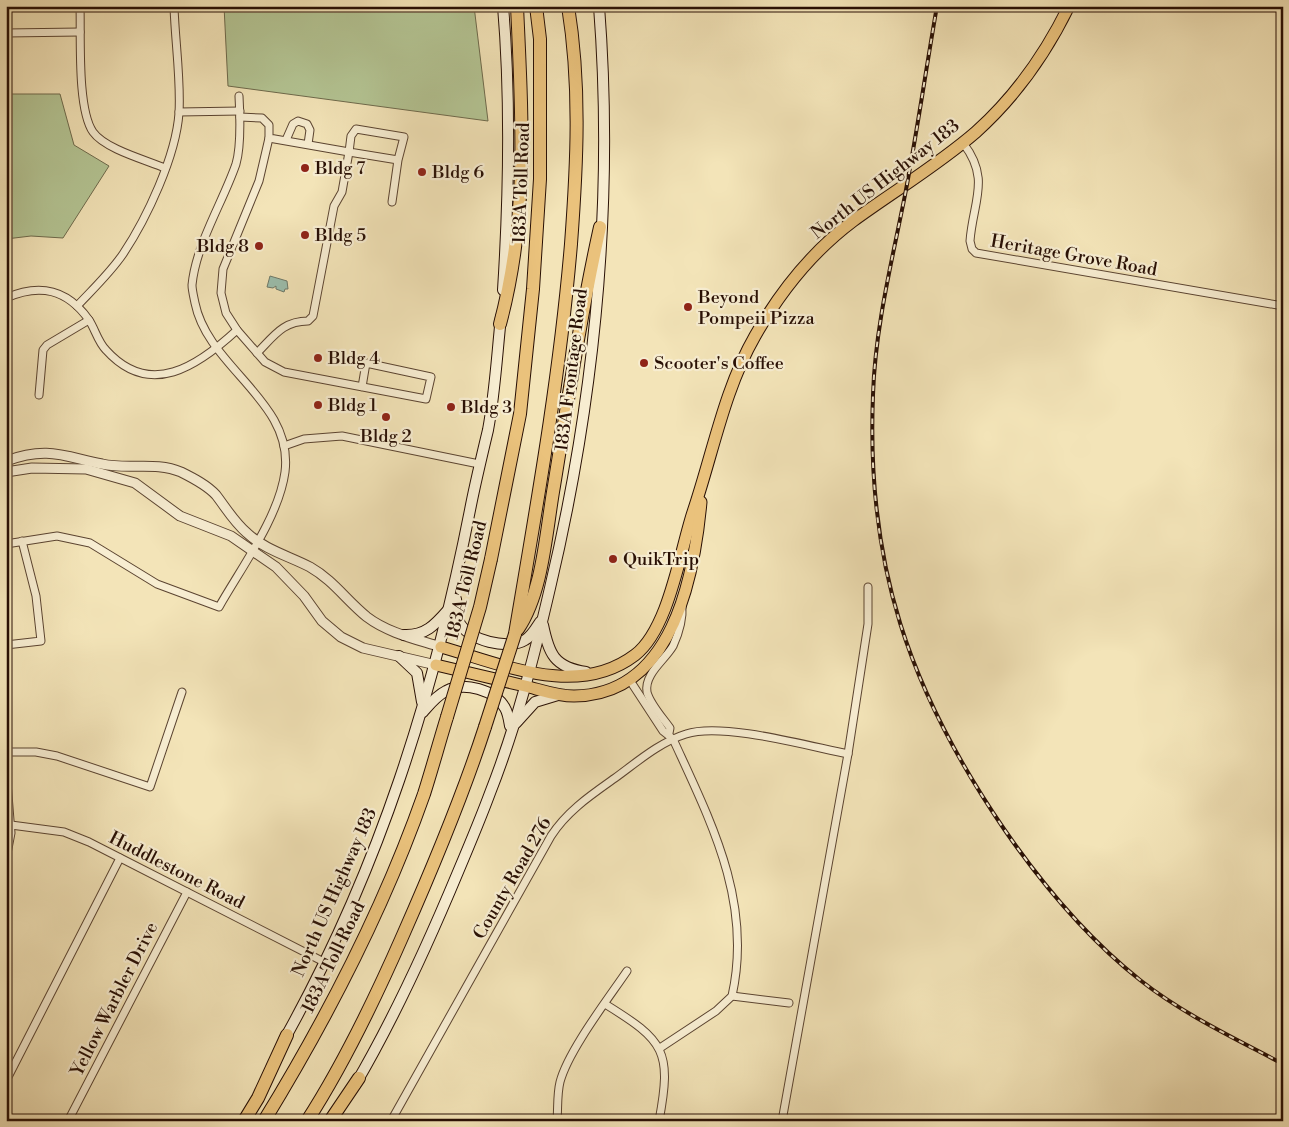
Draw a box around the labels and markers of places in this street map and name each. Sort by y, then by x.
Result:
place label: Bldg 7 [314,157,365,180]
place label: Bldg 6 [431,161,484,184]
marker: Bldg 7 [299,162,311,174]
marker: Bldg 6 [416,166,428,178]
place label: Bldg 5 [314,224,366,247]
marker: Bldg 5 [299,229,311,241]
place label: Bldg 8 [196,235,249,258]
marker: Bldg 8 [253,240,265,252]
place label: Beyond Pompeii Pizza [697,286,816,330]
marker: Beyond Pompeii Pizza [682,301,694,313]
place label: Bldg 4 [327,347,380,370]
marker: Bldg 4 [312,352,324,364]
place label: Scooter's Coffee [654,352,784,375]
marker: Scooter's Coffee [638,357,650,369]
place label: Bldg 1 [327,394,377,417]
place label: Bldg 3 [460,396,512,419]
marker: Bldg 1 [312,399,324,411]
marker: Bldg 3 [445,401,457,413]
marker: Bldg 2 [380,411,392,423]
place label: Bldg 2 [359,425,412,448]
place label: QuikTrip [623,548,699,571]
marker: QuikTrip [607,553,619,565]

